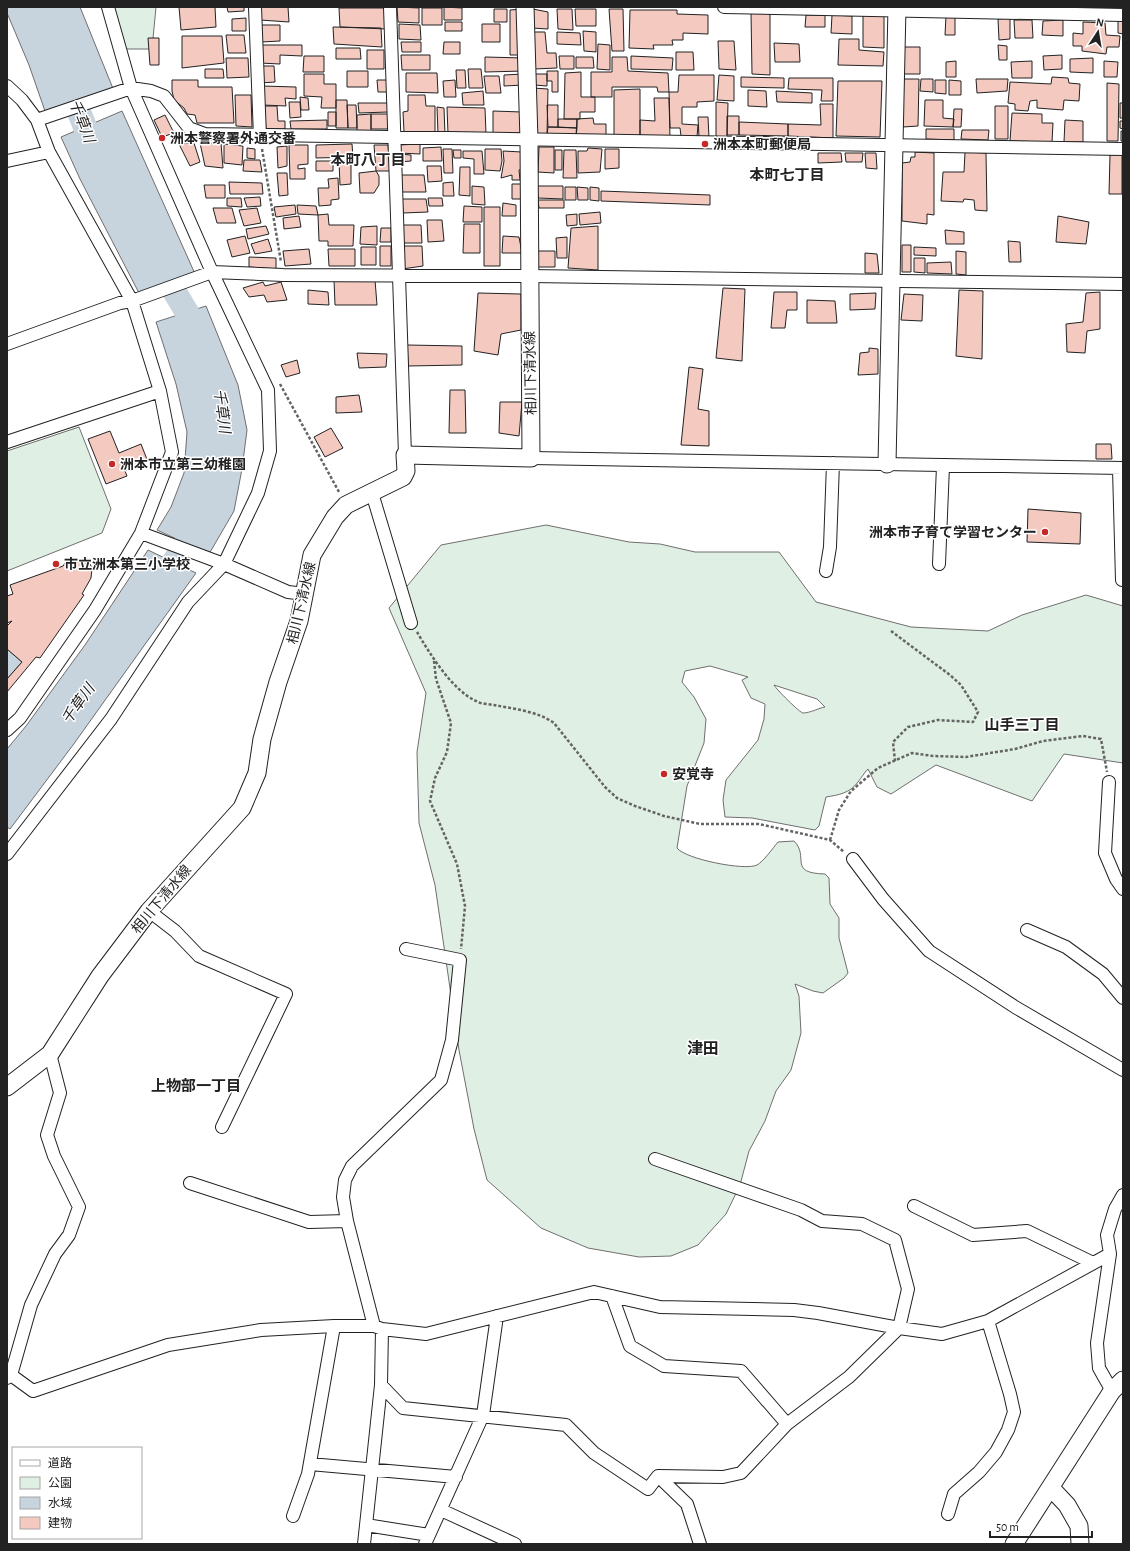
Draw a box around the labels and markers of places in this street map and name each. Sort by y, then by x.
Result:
place label: 洲本警察署外通交番 [170,130,296,146]
marker: 洲本警察署外通交番 [157,133,167,143]
place label: 洲本本町郵便局 [713,137,811,152]
marker: 洲本本町郵便局 [700,139,710,149]
place label: 洲本市立第三幼稚園 [120,456,246,472]
marker: 洲本市立第三幼稚園 [107,459,117,469]
place label: 洲本市子育て学習センター [869,525,1037,540]
marker: 洲本市子育て学習センター [1040,527,1050,537]
place label: 市立洲本第三小学校 [64,556,190,572]
marker: 市立洲本第三小学校 [51,559,61,569]
place label: 安覚寺 [672,766,714,782]
marker: 安覚寺 [659,769,669,779]

